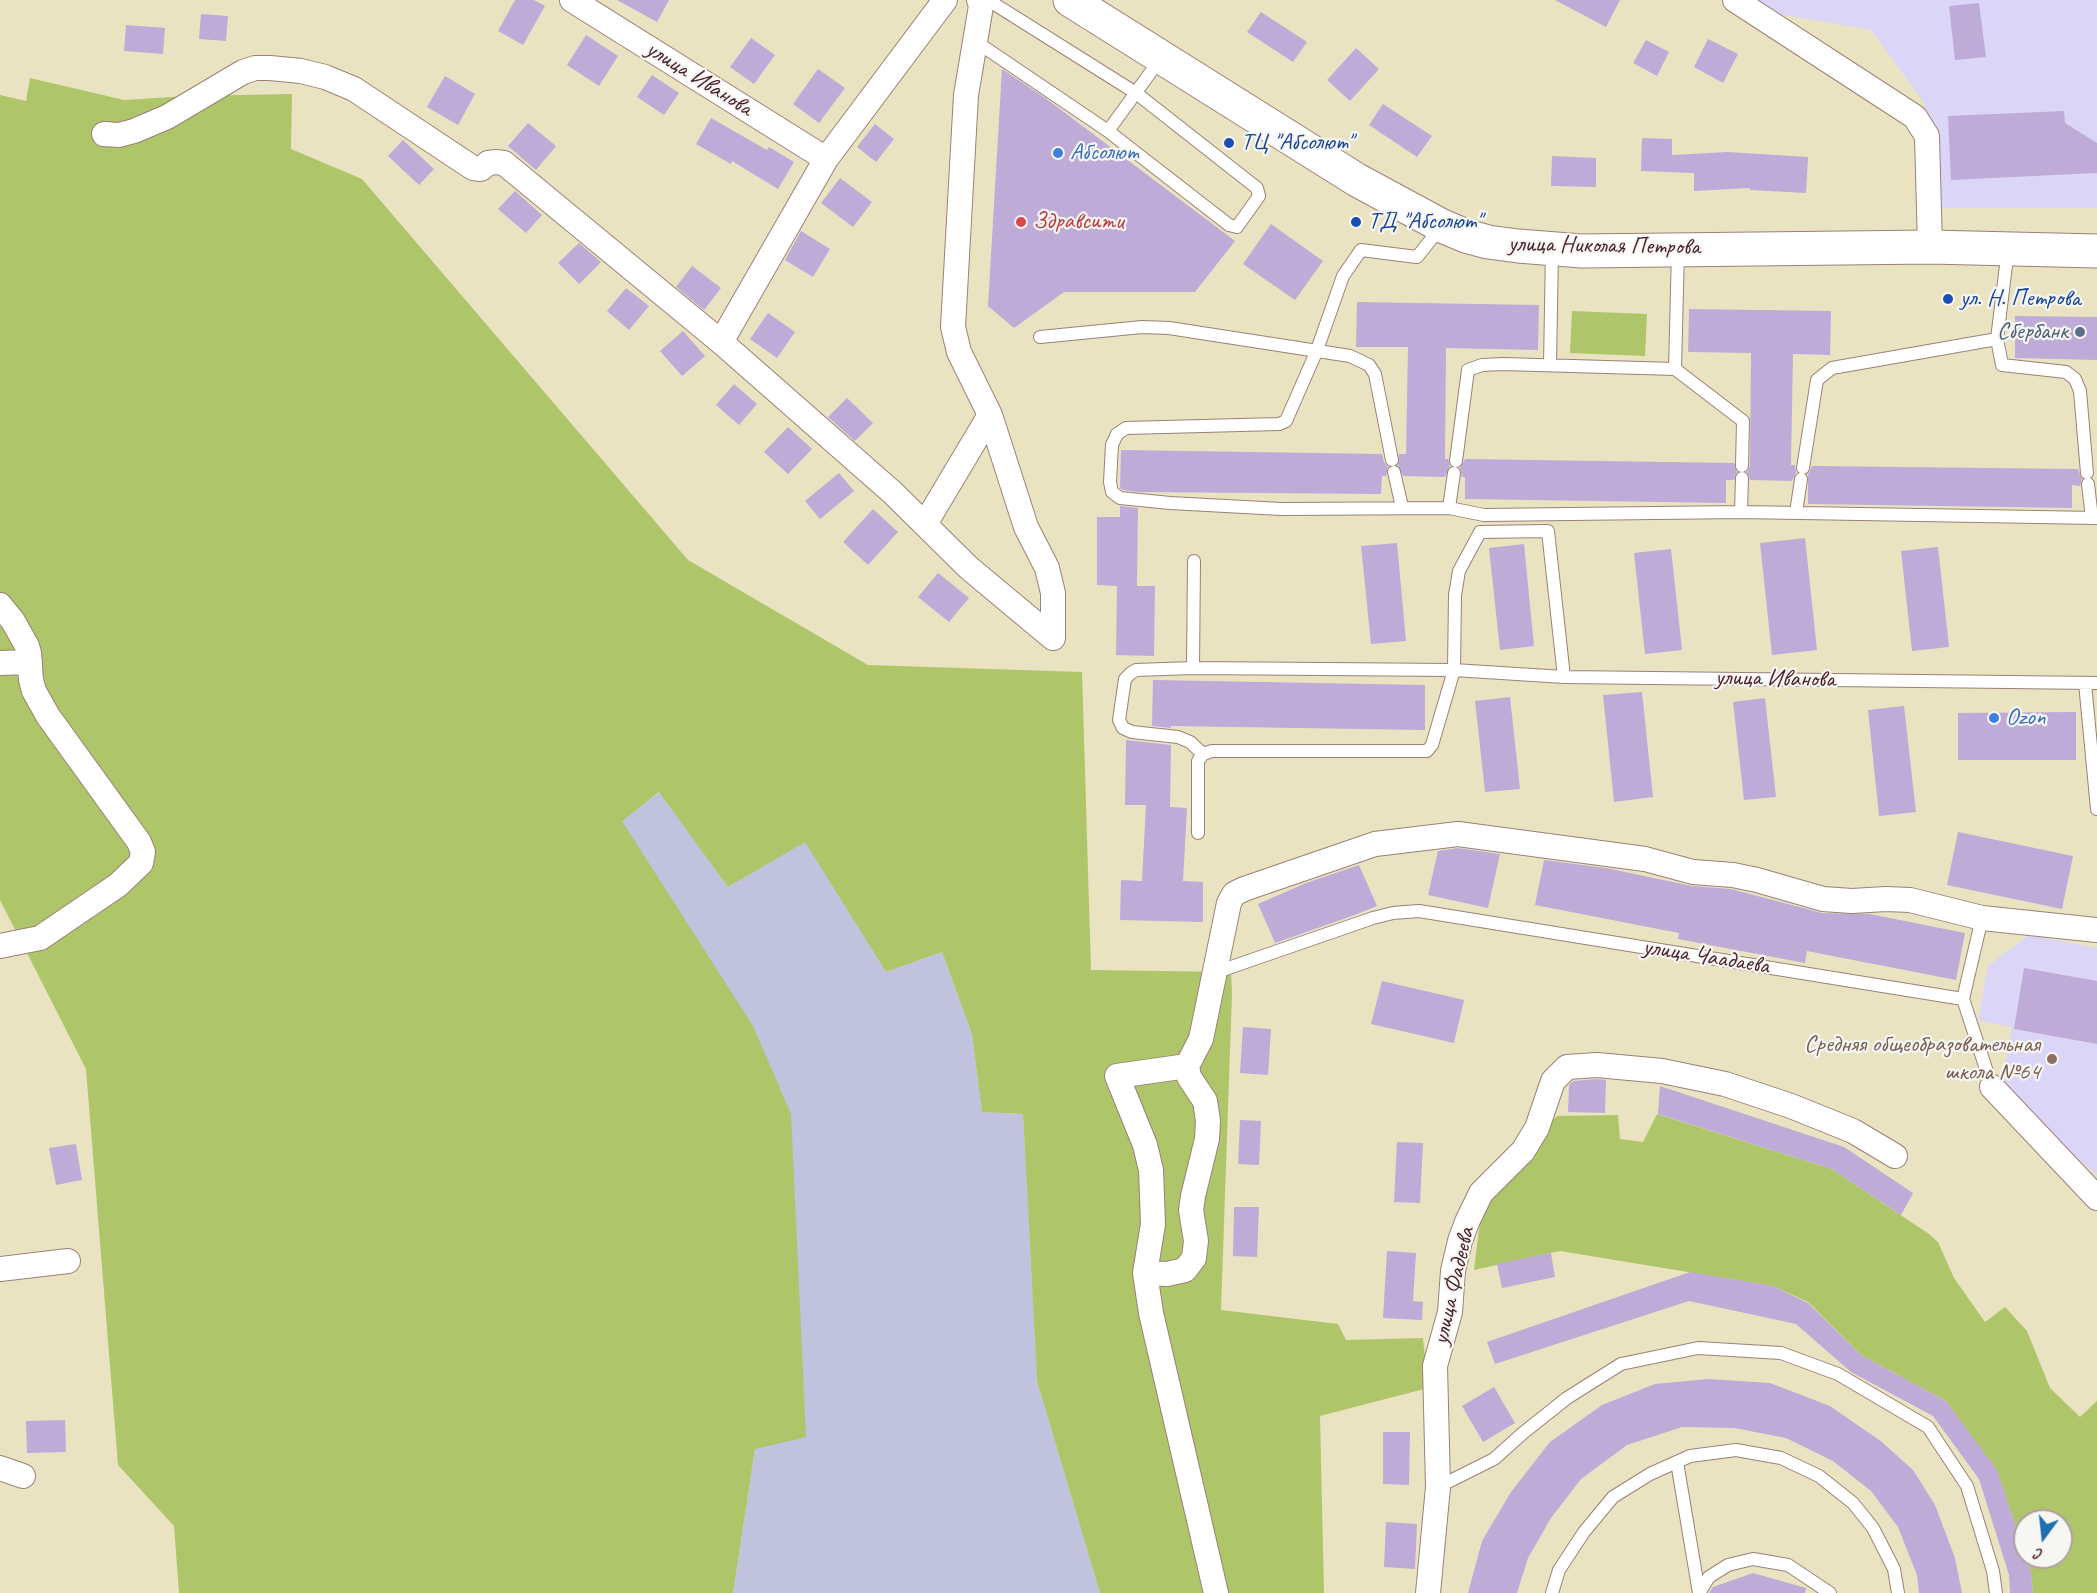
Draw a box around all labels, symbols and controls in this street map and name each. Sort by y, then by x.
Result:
street label: улица Иванова [640,35,758,123]
place label: ТЦ "Абсолют" [1241,129,1353,157]
marker: ТЦ "Абсолют" [1222,136,1236,150]
place label: Абсолют [1070,139,1138,167]
marker: Абсолют [1051,146,1065,160]
place label: Здравсити [1033,208,1124,236]
place label: ТД "Абсолют" [1368,208,1481,236]
marker: Здравсити [1014,215,1028,229]
marker: ТД "Абсолют" [1349,215,1363,229]
street label: улица Николая Петрова [1508,230,1700,262]
place label: ул. Н. Петрова [1960,285,2080,313]
marker: ул. Н. Петрова [1941,292,1955,306]
place label: Сбербанк [1997,318,2068,346]
marker: Сбербанк [2073,325,2087,339]
street label: улица Иванова [1715,664,1835,694]
place label: Ozon [2006,704,2045,732]
marker: Ozon [1987,711,2001,725]
street label: улица Чаадаева [1641,933,1771,981]
place label: Средняя общеобразовательная школа №64 [1804,1031,2040,1087]
marker: Средняя общеобразовательная школа №64 [2045,1052,2059,1066]
street label: улица Фадеева [1427,1225,1481,1347]
north arrow [2013,1509,2073,1569]
text: С [2032,1544,2045,1565]

